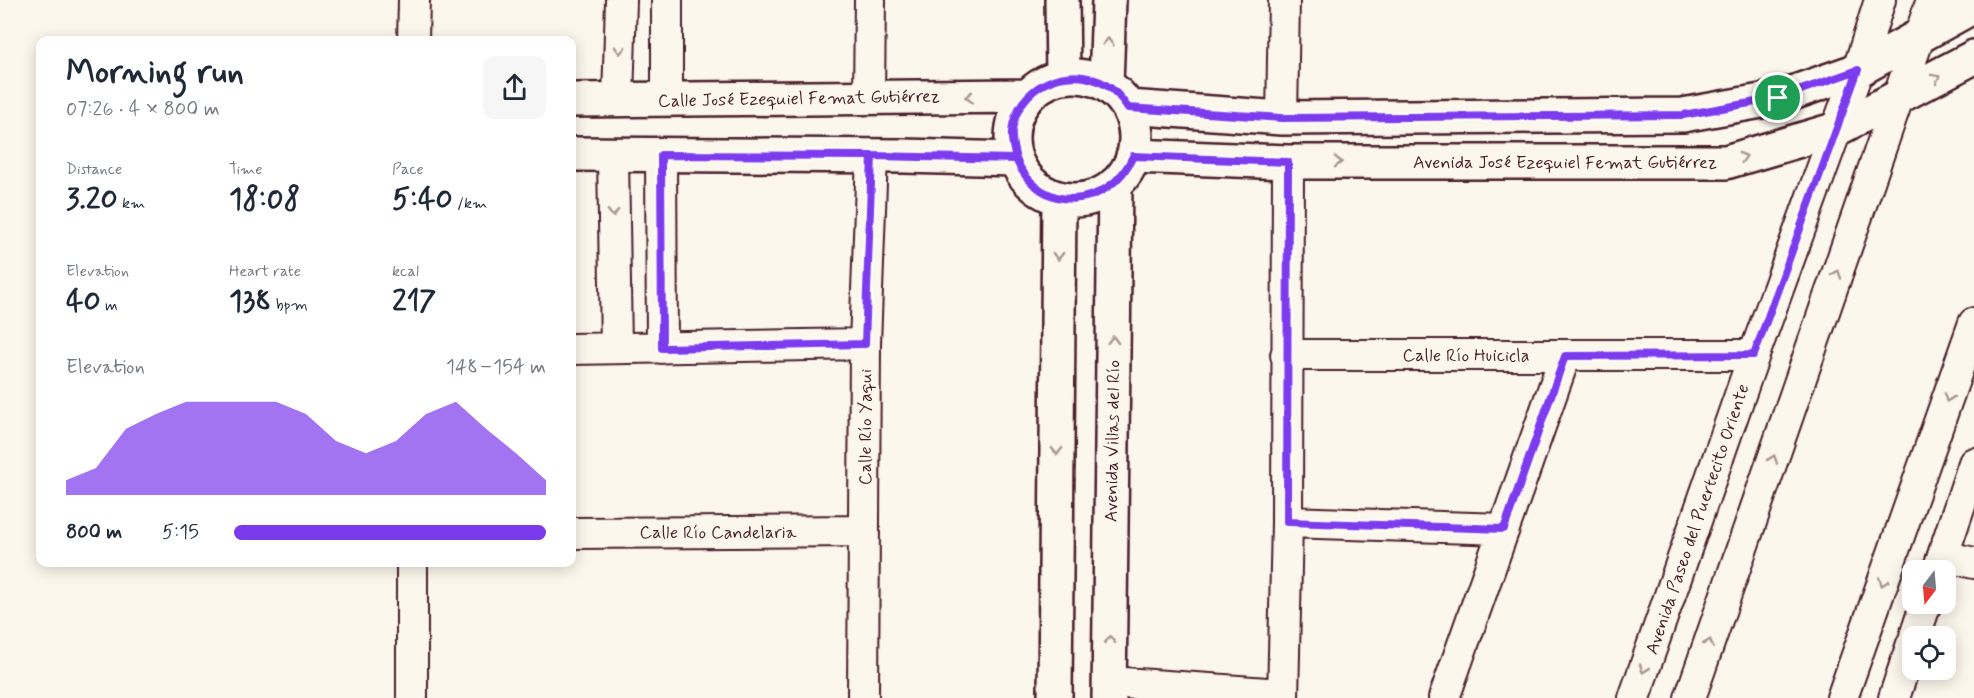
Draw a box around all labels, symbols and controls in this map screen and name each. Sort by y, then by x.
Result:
one-way arrow [1101,38,1114,47]
one-way arrow [613,45,626,54]
text: Morning run [66,51,244,95]
button: share [483,56,546,119]
pin [1752,72,1803,123]
one-way arrow [1930,74,1940,85]
icon: arrive [1761,81,1794,114]
street label: Calle José Ezequiel Femat Gutiérrez [658,85,940,113]
one-way arrow [964,91,973,103]
text: 07:26 · 4 × 800 m [66,96,220,123]
street label: Avenida José Ezequiel Femat Gutiérrez [1413,151,1717,175]
one-way arrow [1737,152,1748,164]
one-way arrow [1334,156,1343,168]
text: Distance [66,159,122,180]
text: Time [229,159,263,180]
text: Pace [392,159,424,180]
text: 3.20 [66,180,118,219]
text: 18:08 [229,180,300,219]
text: 5:40 [392,180,453,219]
text: km [118,193,145,214]
text: /km [453,193,487,214]
one-way arrow [607,209,620,218]
one-way arrow [1052,252,1064,261]
text: Elevation [66,261,129,282]
text: Heart rate [229,261,301,282]
text: kcal [392,261,419,282]
one-way arrow [1830,269,1842,280]
text: 40 [66,282,101,321]
text: 138 [229,282,271,321]
text: 217 [392,282,436,321]
text: m [101,295,118,316]
text: bpm [271,295,308,316]
one-way arrow [1107,335,1119,344]
street label: Calle Río Huicicla [1403,344,1529,368]
text: Elevation [66,354,145,381]
text: 148–154 m [446,354,546,381]
street label: Avenida Villas del Río [1100,360,1126,522]
street label: Calle Río Yaqui [854,369,878,485]
street label: Avenida Paseo del Puertecito Oriente [1640,381,1756,658]
one-way arrow [1942,392,1955,403]
one-way arrow [1051,447,1063,456]
one-way arrow [1766,454,1778,464]
text: 800 m [66,519,122,546]
text: 5:15 [162,519,199,546]
street label: Calle Río Candelaria [639,521,797,545]
north arrow [1902,560,1956,614]
map controls [1902,560,1956,680]
one-way arrow [1877,576,1890,586]
button: locate [1902,626,1956,680]
one-way arrow [1104,635,1116,644]
one-way arrow [1702,638,1714,649]
one-way arrow [1639,663,1652,674]

